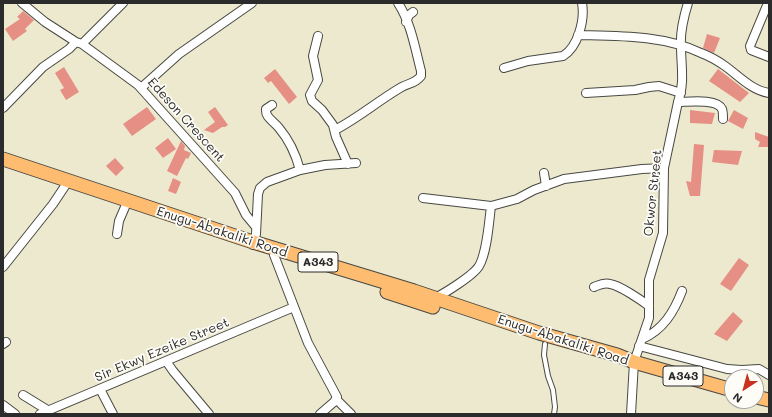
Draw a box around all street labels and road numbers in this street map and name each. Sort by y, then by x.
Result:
street label: Edeson Crescent [144,75,228,165]
street label: Okwor Street [641,149,665,237]
street label: Enugu-Abakaliki Road [154,203,290,261]
road number: A343 [298,252,338,272]
street label: Enugu-Abakaliki Road [495,311,631,369]
street label: Sir Ekwy Ezeike Street [92,315,232,385]
road number: A343 [663,366,703,386]

